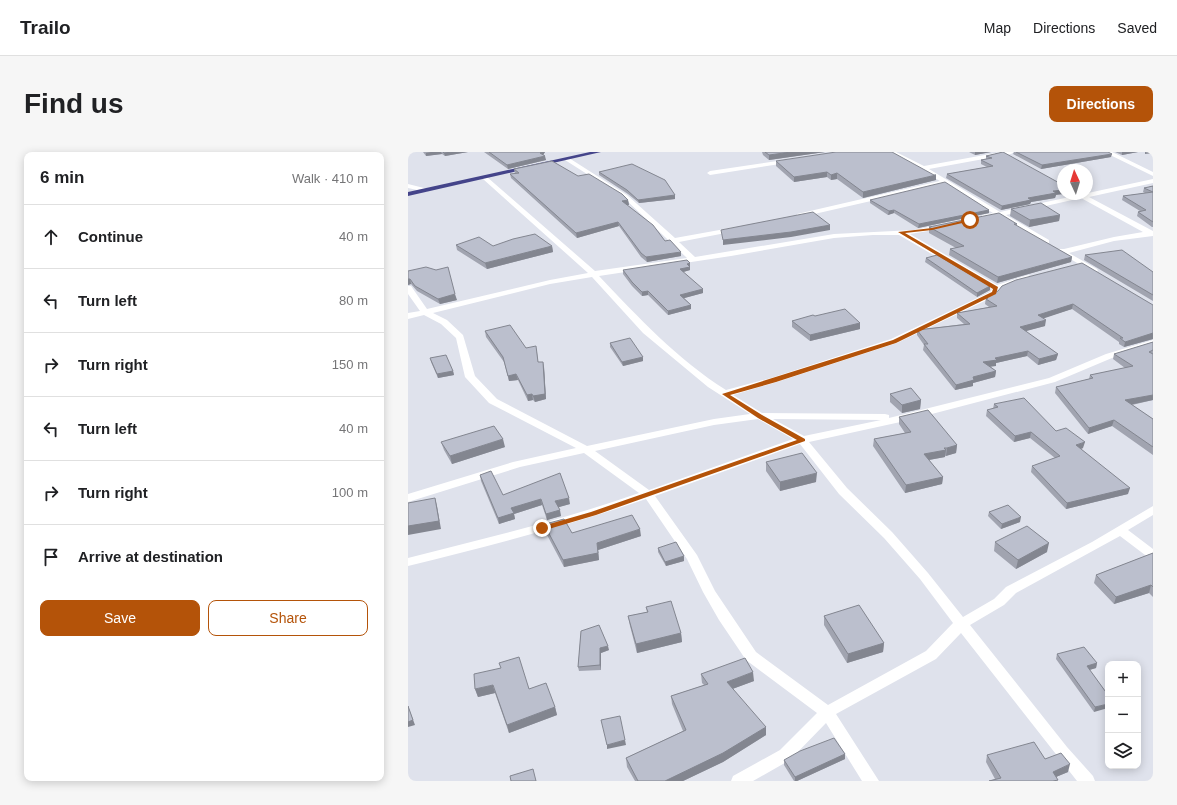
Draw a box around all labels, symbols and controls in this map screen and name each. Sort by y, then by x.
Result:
text: Trailo [20,17,71,38]
text: Map [984,20,1011,36]
text: Directions [1033,20,1095,36]
text: Saved [1117,20,1157,36]
button: Directions [1049,86,1153,122]
text: Find us [24,88,124,119]
north arrow [1057,164,1093,200]
text: 6 min [40,168,84,187]
text: Walk · 410 m [292,171,368,186]
route start [961,211,979,229]
icon: ahead [40,226,62,248]
text: Continue [78,228,143,245]
text: 40 m [339,229,368,244]
icon: left [40,290,62,312]
text: Turn left [78,292,137,309]
text: 80 m [339,293,368,308]
icon: right [40,354,62,376]
text: Turn right [78,356,148,373]
text: 150 m [332,357,368,372]
icon: left [40,418,62,440]
text: Turn left [78,420,137,437]
text: 40 m [339,421,368,436]
icon: right [40,482,62,504]
text: Turn right [78,484,148,501]
text: 100 m [332,485,368,500]
route end [533,519,551,537]
icon: arrive [40,546,62,568]
text: Arrive at destination [78,548,223,565]
button: Save [40,600,200,636]
button: Share [208,600,368,636]
map controls [1105,661,1141,769]
button: + [1105,661,1141,697]
button: − [1105,697,1141,733]
button: layers [1105,733,1141,769]

